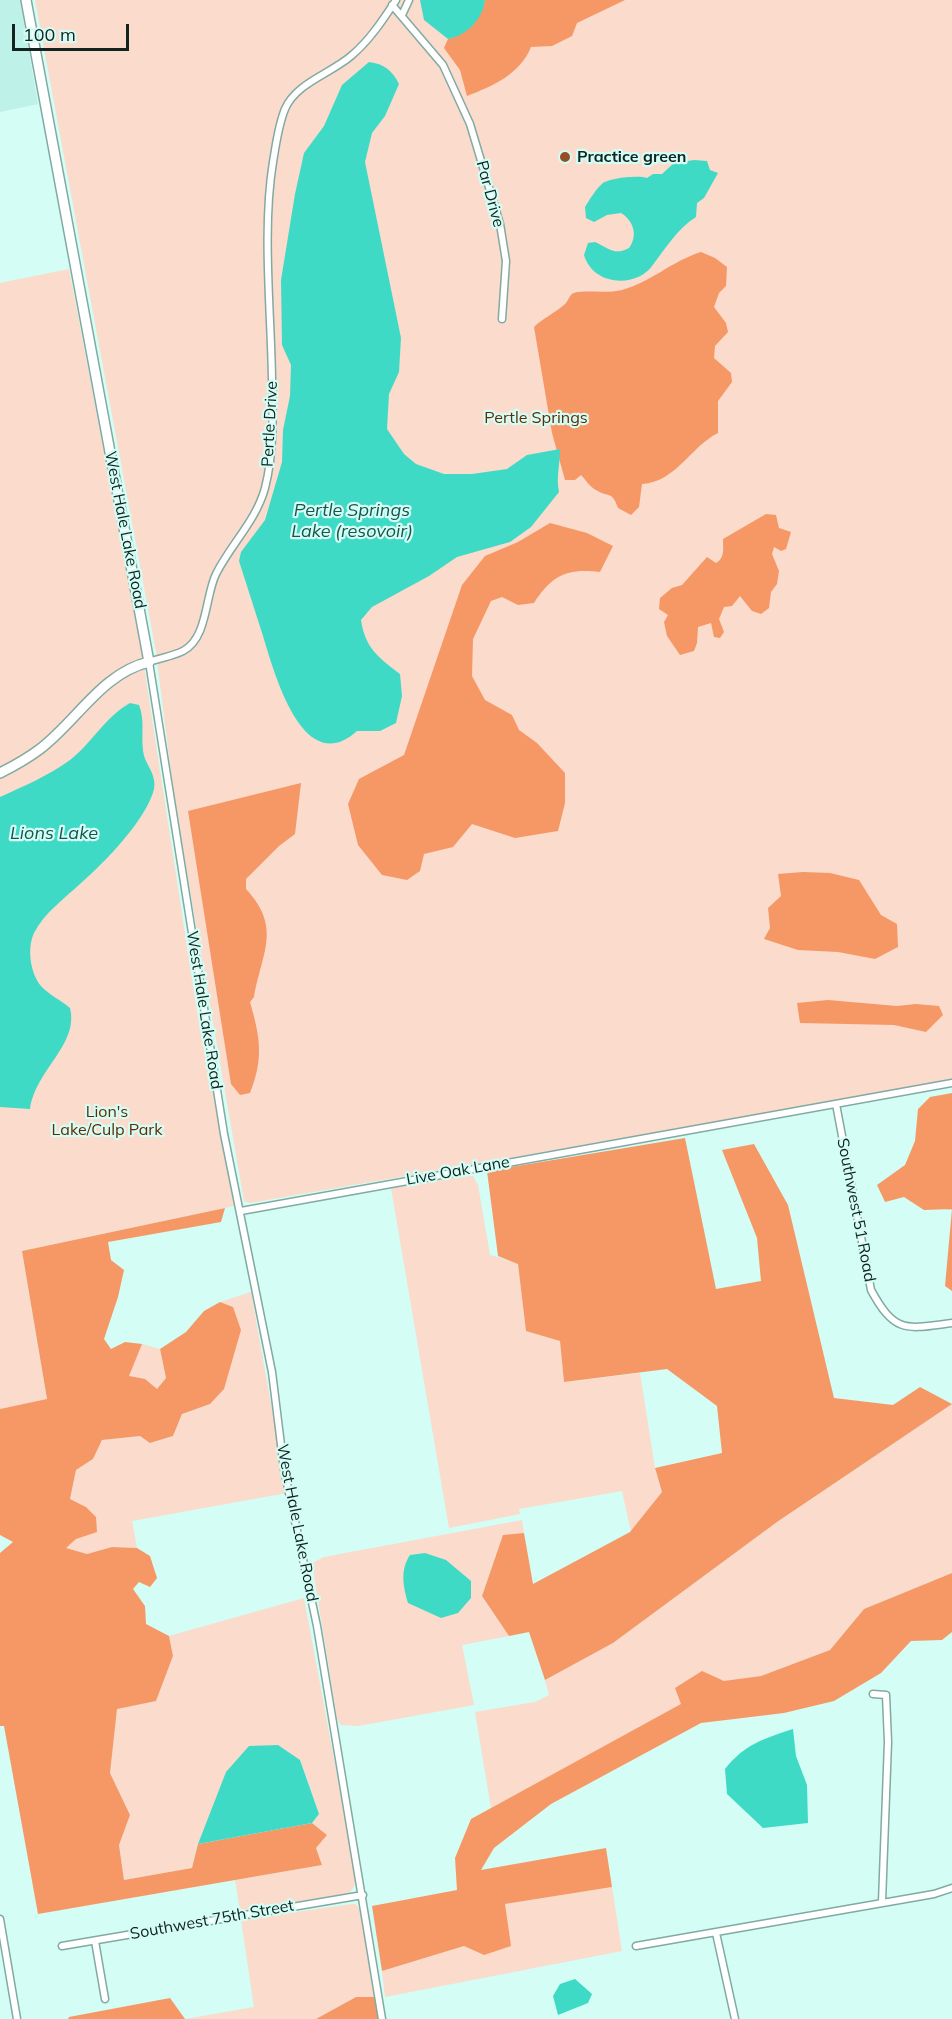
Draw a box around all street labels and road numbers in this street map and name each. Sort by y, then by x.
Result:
street label: Par Drive [472,159,508,229]
street label: Pertle Drive [258,381,282,467]
street label: West Hale Lake Road [100,450,150,610]
street label: West Hale Lake Road [182,929,226,1091]
street label: Southwest 51 Road [833,1137,879,1283]
street label: Live Oak Lane [405,1152,511,1190]
street label: West Hale Lake Road [272,1443,322,1603]
street label: Southwest 75th Street [129,1896,295,1944]

